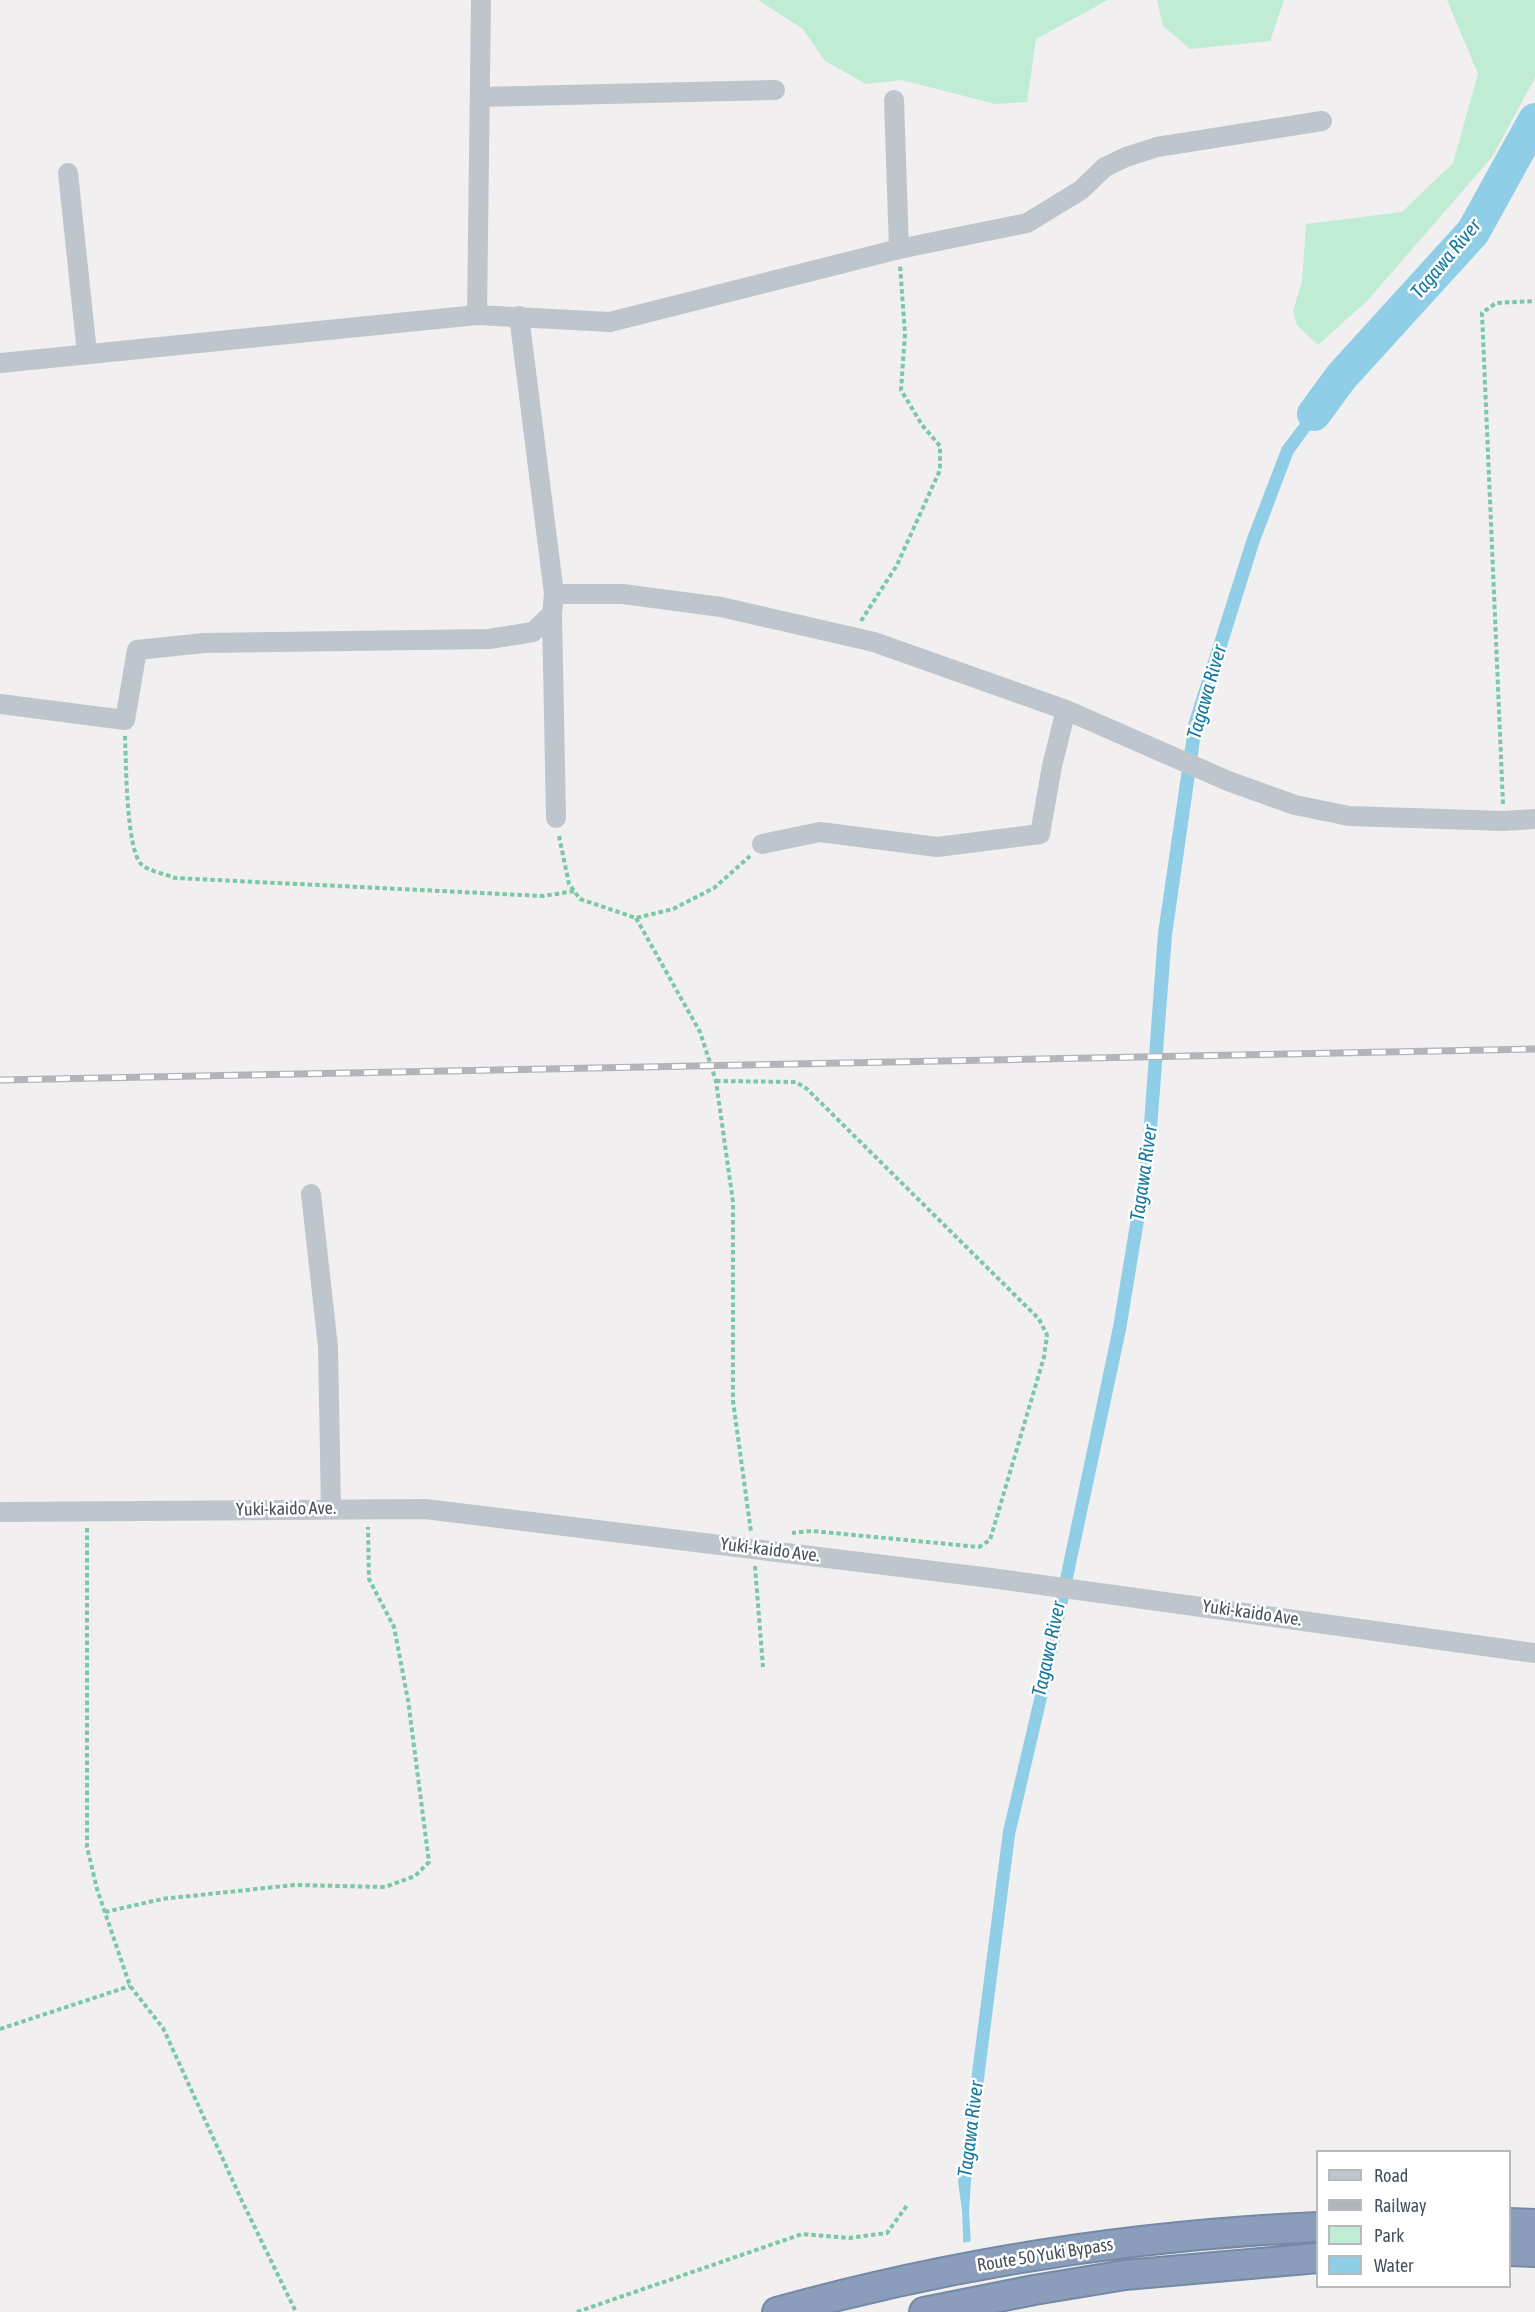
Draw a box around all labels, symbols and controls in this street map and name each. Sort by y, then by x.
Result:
water label: Tagawa River [1406,214,1486,304]
water label: Tagawa River [1182,642,1232,742]
water label: Tagawa River [1125,1124,1163,1222]
street label: Yuki-kaido Ave. [236,1497,336,1521]
street label: Yuki-kaido Ave. [719,1533,821,1567]
street label: Yuki-kaido Ave. [1201,1595,1303,1631]
water label: Tagawa River [1027,1599,1071,1699]
water label: Tagawa River [953,2080,989,2178]
legend [1316,2150,1511,2288]
text: Road [1374,2165,1408,2186]
text: Railway [1374,2195,1426,2216]
text: Park [1374,2225,1404,2246]
street label: Route 50 Yuki Bypass [975,2234,1115,2276]
text: Water [1374,2255,1413,2276]

